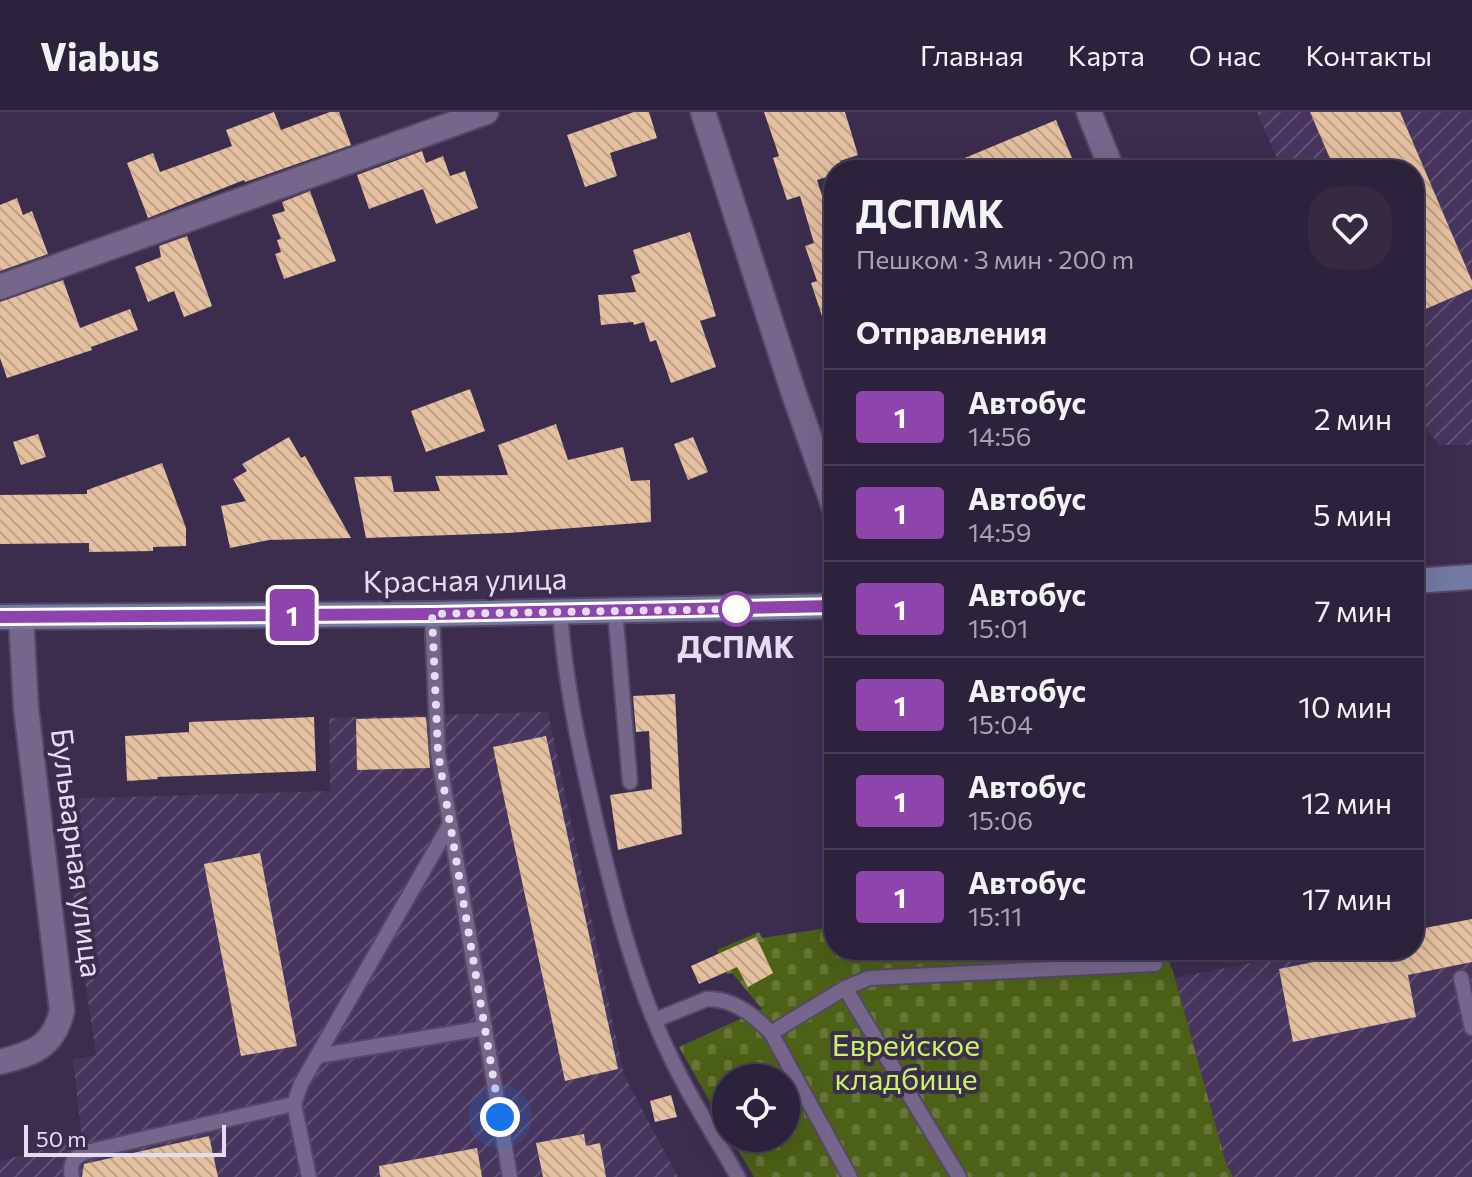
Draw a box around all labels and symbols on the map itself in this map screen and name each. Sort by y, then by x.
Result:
street label: Красная улица [363,558,567,599]
line badge: 1 [266,589,318,641]
marker: ДСПМК [719,592,753,626]
place label: ДСПМК [678,627,795,664]
street label: Бульварная улица [45,726,112,979]
park label: Еврейское кладбище [832,1025,980,1096]
your location [480,1097,520,1137]
scale bar [24,1121,226,1157]

